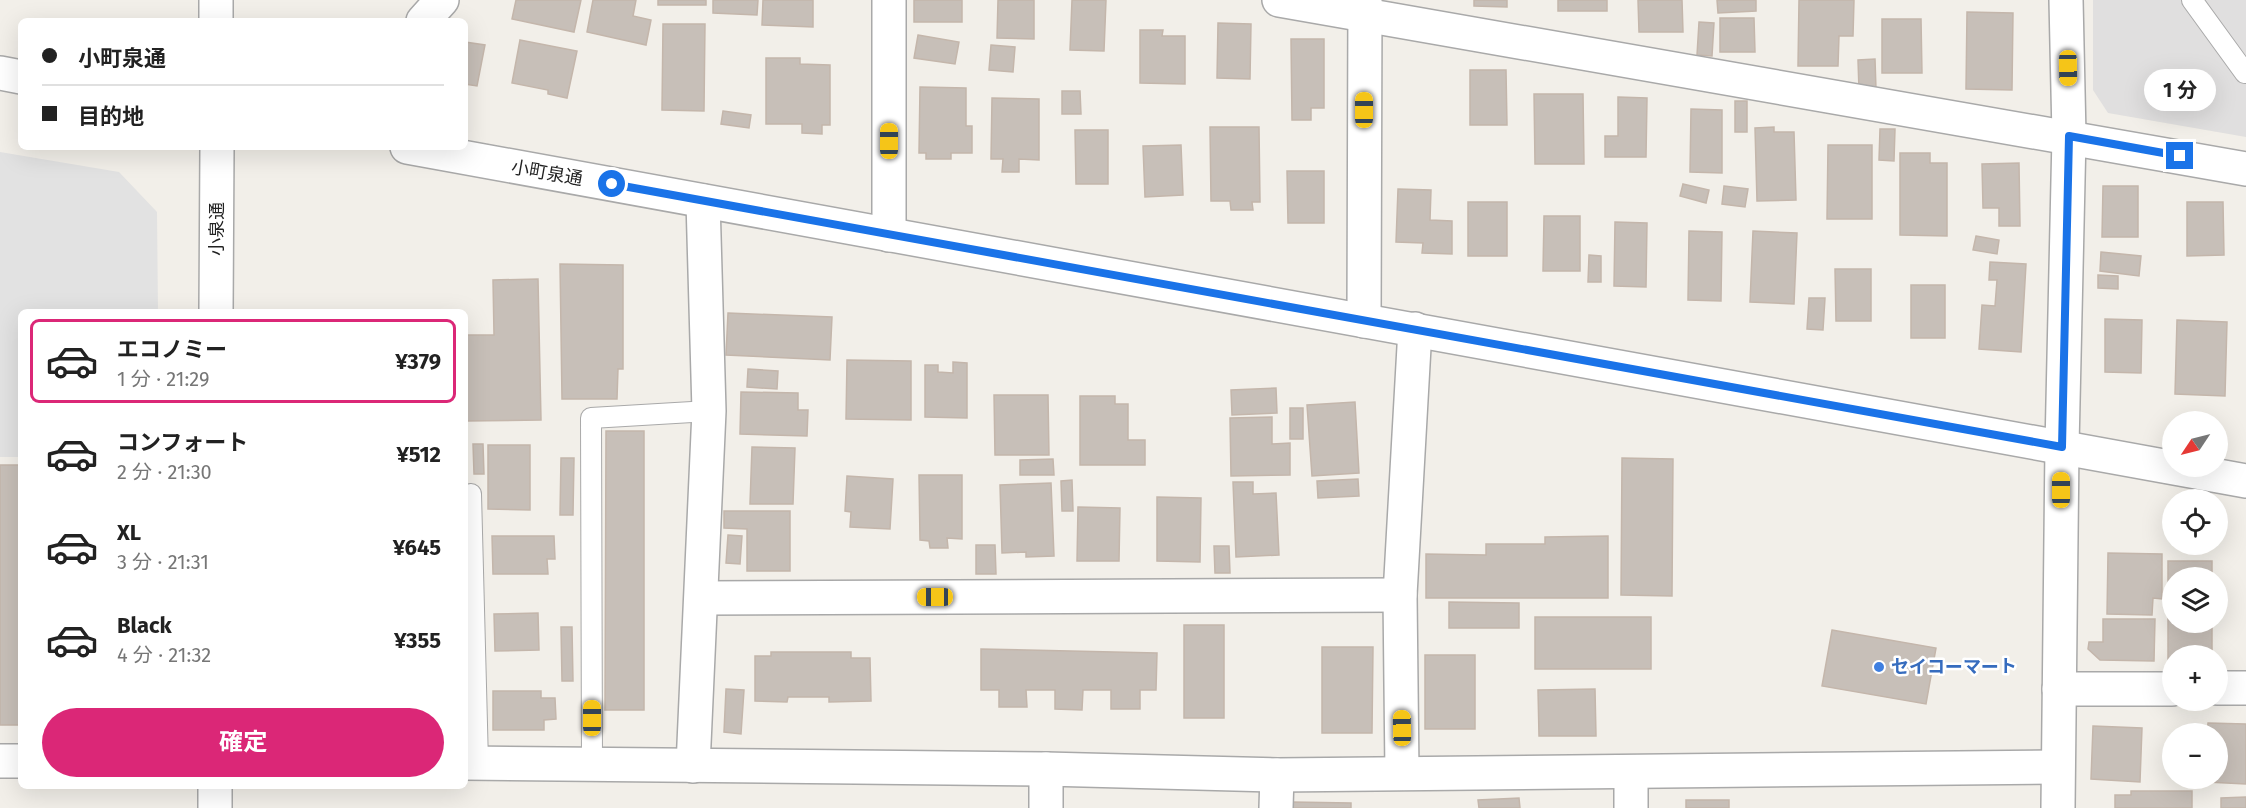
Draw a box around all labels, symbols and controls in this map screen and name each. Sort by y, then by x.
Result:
text: 小町泉通 [78,45,166,72]
car [2059,50,2077,86]
callout: 1 分 [2144,69,2216,111]
text: 1 分 [2163,78,2197,102]
car [1355,92,1373,128]
text: 目的地 [78,103,144,130]
car [880,123,898,159]
route end [2166,142,2193,169]
street label: 小町泉通 [510,156,584,190]
route start [598,170,625,197]
street label: 小泉通 [206,202,228,256]
icon: car [45,334,99,388]
text: エコノミー [117,336,227,363]
text: ¥379 [395,348,441,375]
text: 1 分 · 21:29 [117,367,209,391]
north arrow [2162,411,2228,477]
map controls [2162,411,2228,789]
icon: car [45,427,99,481]
text: コンフォート [117,429,248,456]
text: ¥512 [397,441,441,468]
text: 2 分 · 21:30 [117,460,212,484]
car [2052,472,2070,508]
button: locate [2162,489,2228,555]
text: XL [117,519,141,546]
icon: car [45,520,99,574]
text: ¥645 [393,534,441,561]
text: 3 分 · 21:31 [117,550,209,574]
button: layers [2162,567,2228,633]
car [917,588,953,606]
text: Black [117,612,172,639]
icon: car [45,613,99,667]
text: ¥355 [394,627,441,654]
text: 4 分 · 21:32 [117,643,211,667]
button: + [2162,645,2228,711]
place label: セイコーマート [1891,656,2017,678]
marker: セイコーマート [1872,660,1886,674]
car [583,700,601,736]
button: 確定 [42,708,444,777]
car [1393,710,1411,746]
button: − [2162,723,2228,789]

